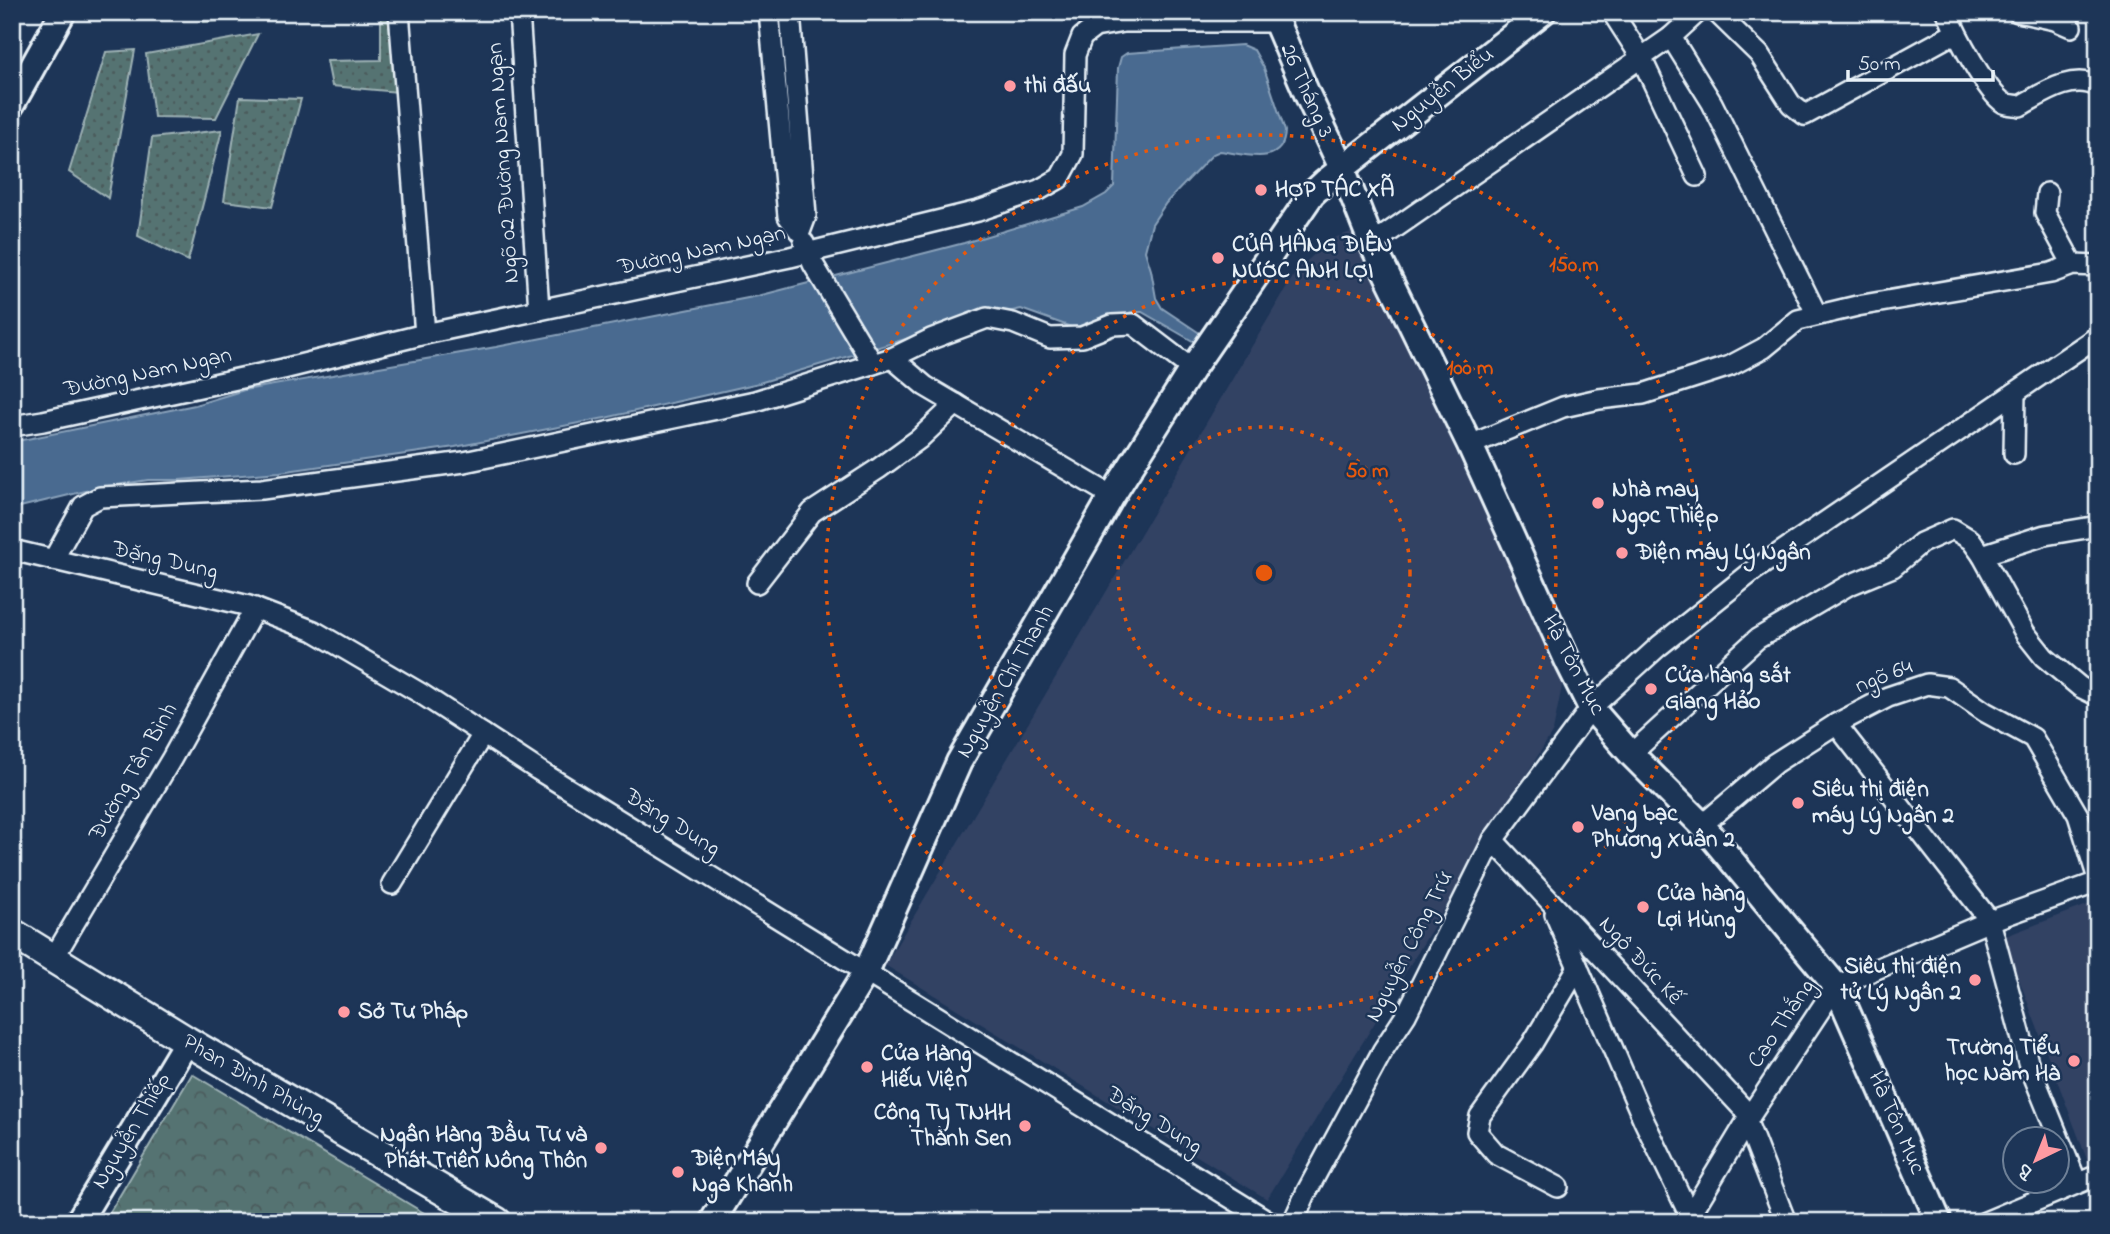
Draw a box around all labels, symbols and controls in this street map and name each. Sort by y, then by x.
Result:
scale bar [1848,38,1993,82]
street label: 26 Tháng 3 [1270,39,1341,144]
street label: Nguyễn Biểu [1384,39,1503,142]
street label: Ngõ 02 Đường Nam Ngạn [479,41,530,284]
text: 50 m [1858,50,1901,80]
place label: thi đấu [1023,70,1091,103]
marker: thi đấu [1002,78,1018,94]
place label: HỢP TÁC XÃ [1275,173,1394,207]
marker: HỢP TÁC XÃ [1253,182,1269,198]
street label: Đường Nam Ngạn [614,217,789,286]
place label: CỦA HÀNG ĐIỆN NƯỚC ANH LỢI [1232,228,1392,288]
marker: CỦA HÀNG ĐIỆN NƯỚC ANH LỢI [1210,250,1226,266]
text: 150 m [1549,251,1599,281]
street label: Đường Nam Ngạn [60,339,235,408]
text: 100 m [1447,354,1493,384]
text: 50 m [1346,457,1388,487]
place label: Nhà may Ngọc Thiệp [1612,474,1719,535]
marker: Nhà may Ngọc Thiệp [1590,495,1606,511]
street label: Đặng Dung [108,533,221,590]
place label: Điện máy Lý Ngân [1635,537,1811,572]
marker: Điện máy Lý Ngân [1614,545,1630,561]
centre of rings [1252,561,1276,585]
street label: Nguyễn Chí Thanh [949,599,1065,766]
street label: Hà Tôn Mục [1533,609,1614,722]
street label: ngõ 64 [1851,651,1918,704]
place label: Cửa hàng sắt Giang Hảo [1665,660,1791,721]
marker: Cửa hàng sắt Giang Hảo [1643,681,1659,697]
street label: Đường Tân Bình [81,697,188,848]
place label: Siêu thị điện máy Lý Ngân 2 [1812,774,1954,835]
street label: Đặng Dung [616,780,726,866]
marker: Siêu thị điện máy Lý Ngân 2 [1790,795,1806,811]
place label: Vang bạc Phương Xuân 2 [1591,798,1735,859]
marker: Vang bạc Phương Xuân 2 [1570,819,1586,835]
street label: Nguyễn Công Trứ [1358,866,1464,1029]
place label: Cửa hàng Lợi Hùng [1657,878,1745,939]
marker: Cửa hàng Lợi Hùng [1635,899,1651,915]
street label: Ngô Đức Kế [1589,909,1691,1015]
place label: Siêu thị điện tử Lý Ngân 2 [1840,951,1962,1012]
marker: Siêu thị điện tử Lý Ngân 2 [1967,972,1983,988]
street label: Cao Thắng [1740,973,1825,1076]
place label: Sở Tư Pháp [358,996,469,1029]
marker: Sở Tư Pháp [336,1004,352,1020]
street label: Phan Đình Phùng [175,1026,330,1135]
place label: Trường Tiểu học Nam Hà [1945,1032,2060,1091]
place label: Cửa Hàng Hiếu Viện [881,1038,972,1097]
marker: Trường Tiểu học Nam Hà [2066,1053,2082,1069]
marker: Cửa Hàng Hiếu Viện [859,1059,875,1075]
street label: Nguyễn Thiếp [84,1066,182,1197]
street label: Hà Tôn Mục [1859,1066,1934,1180]
street label: Đặng Dung [1098,1078,1208,1164]
place label: Công Ty TNHH Thành Sen [874,1097,1011,1156]
marker: Công Ty TNHH Thành Sen [1017,1118,1033,1134]
place label: Ngân Hàng Đầu Tư và Phát Triên Nông Thôn [380,1119,587,1180]
north arrow [2002,1126,2072,1196]
marker: Ngân Hàng Đầu Tư và Phát Triên Nông Thôn [593,1140,609,1156]
place label: Điện Máy Nga Khanh [691,1143,793,1204]
text: B [2012,1156,2041,1186]
marker: Điện Máy Nga Khanh [670,1164,686,1180]

